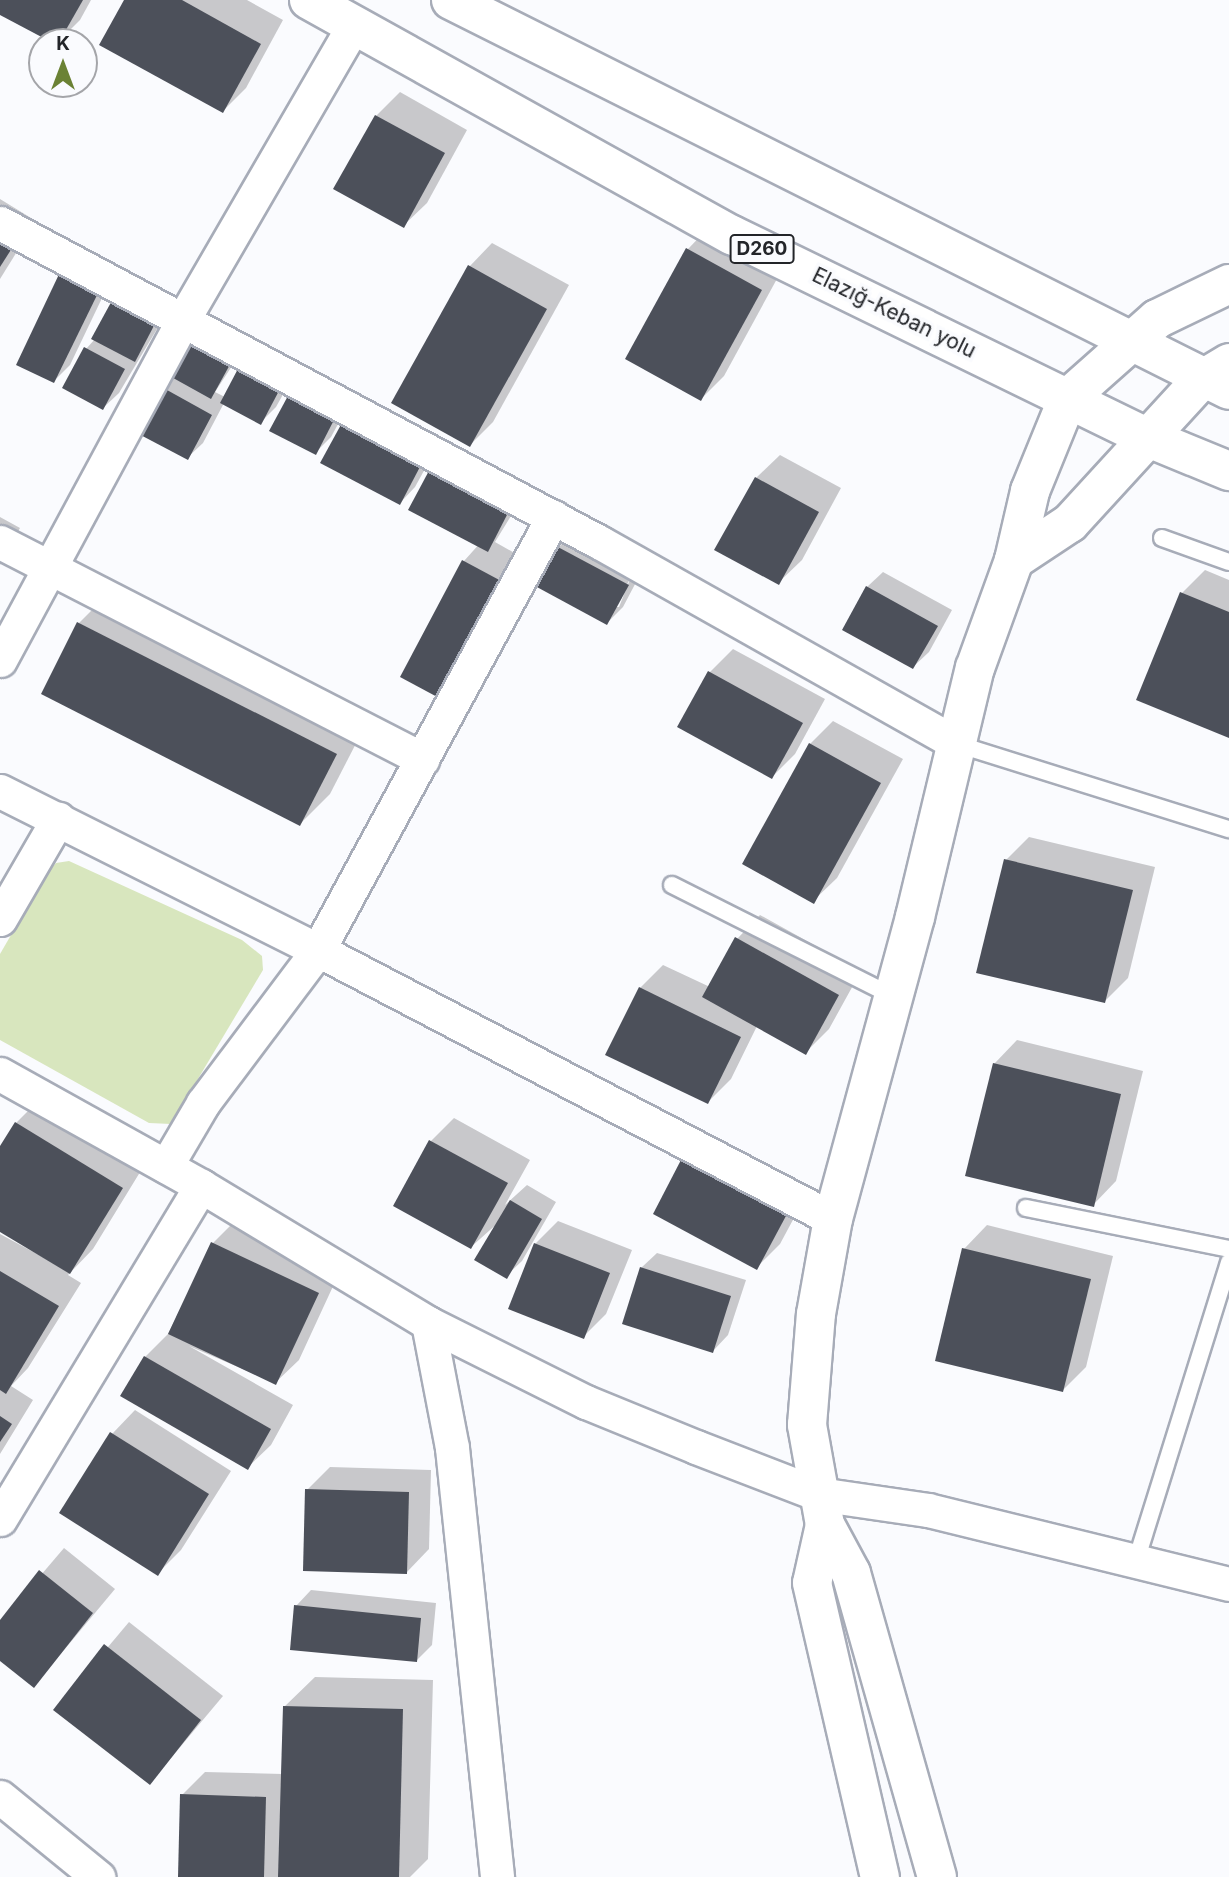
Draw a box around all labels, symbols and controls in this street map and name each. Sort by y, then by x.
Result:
north arrow [28,28,98,98]
text: K [56,32,70,55]
road number: D260 [729,233,795,264]
street label: Elazığ-Keban yolu [808,262,980,364]

